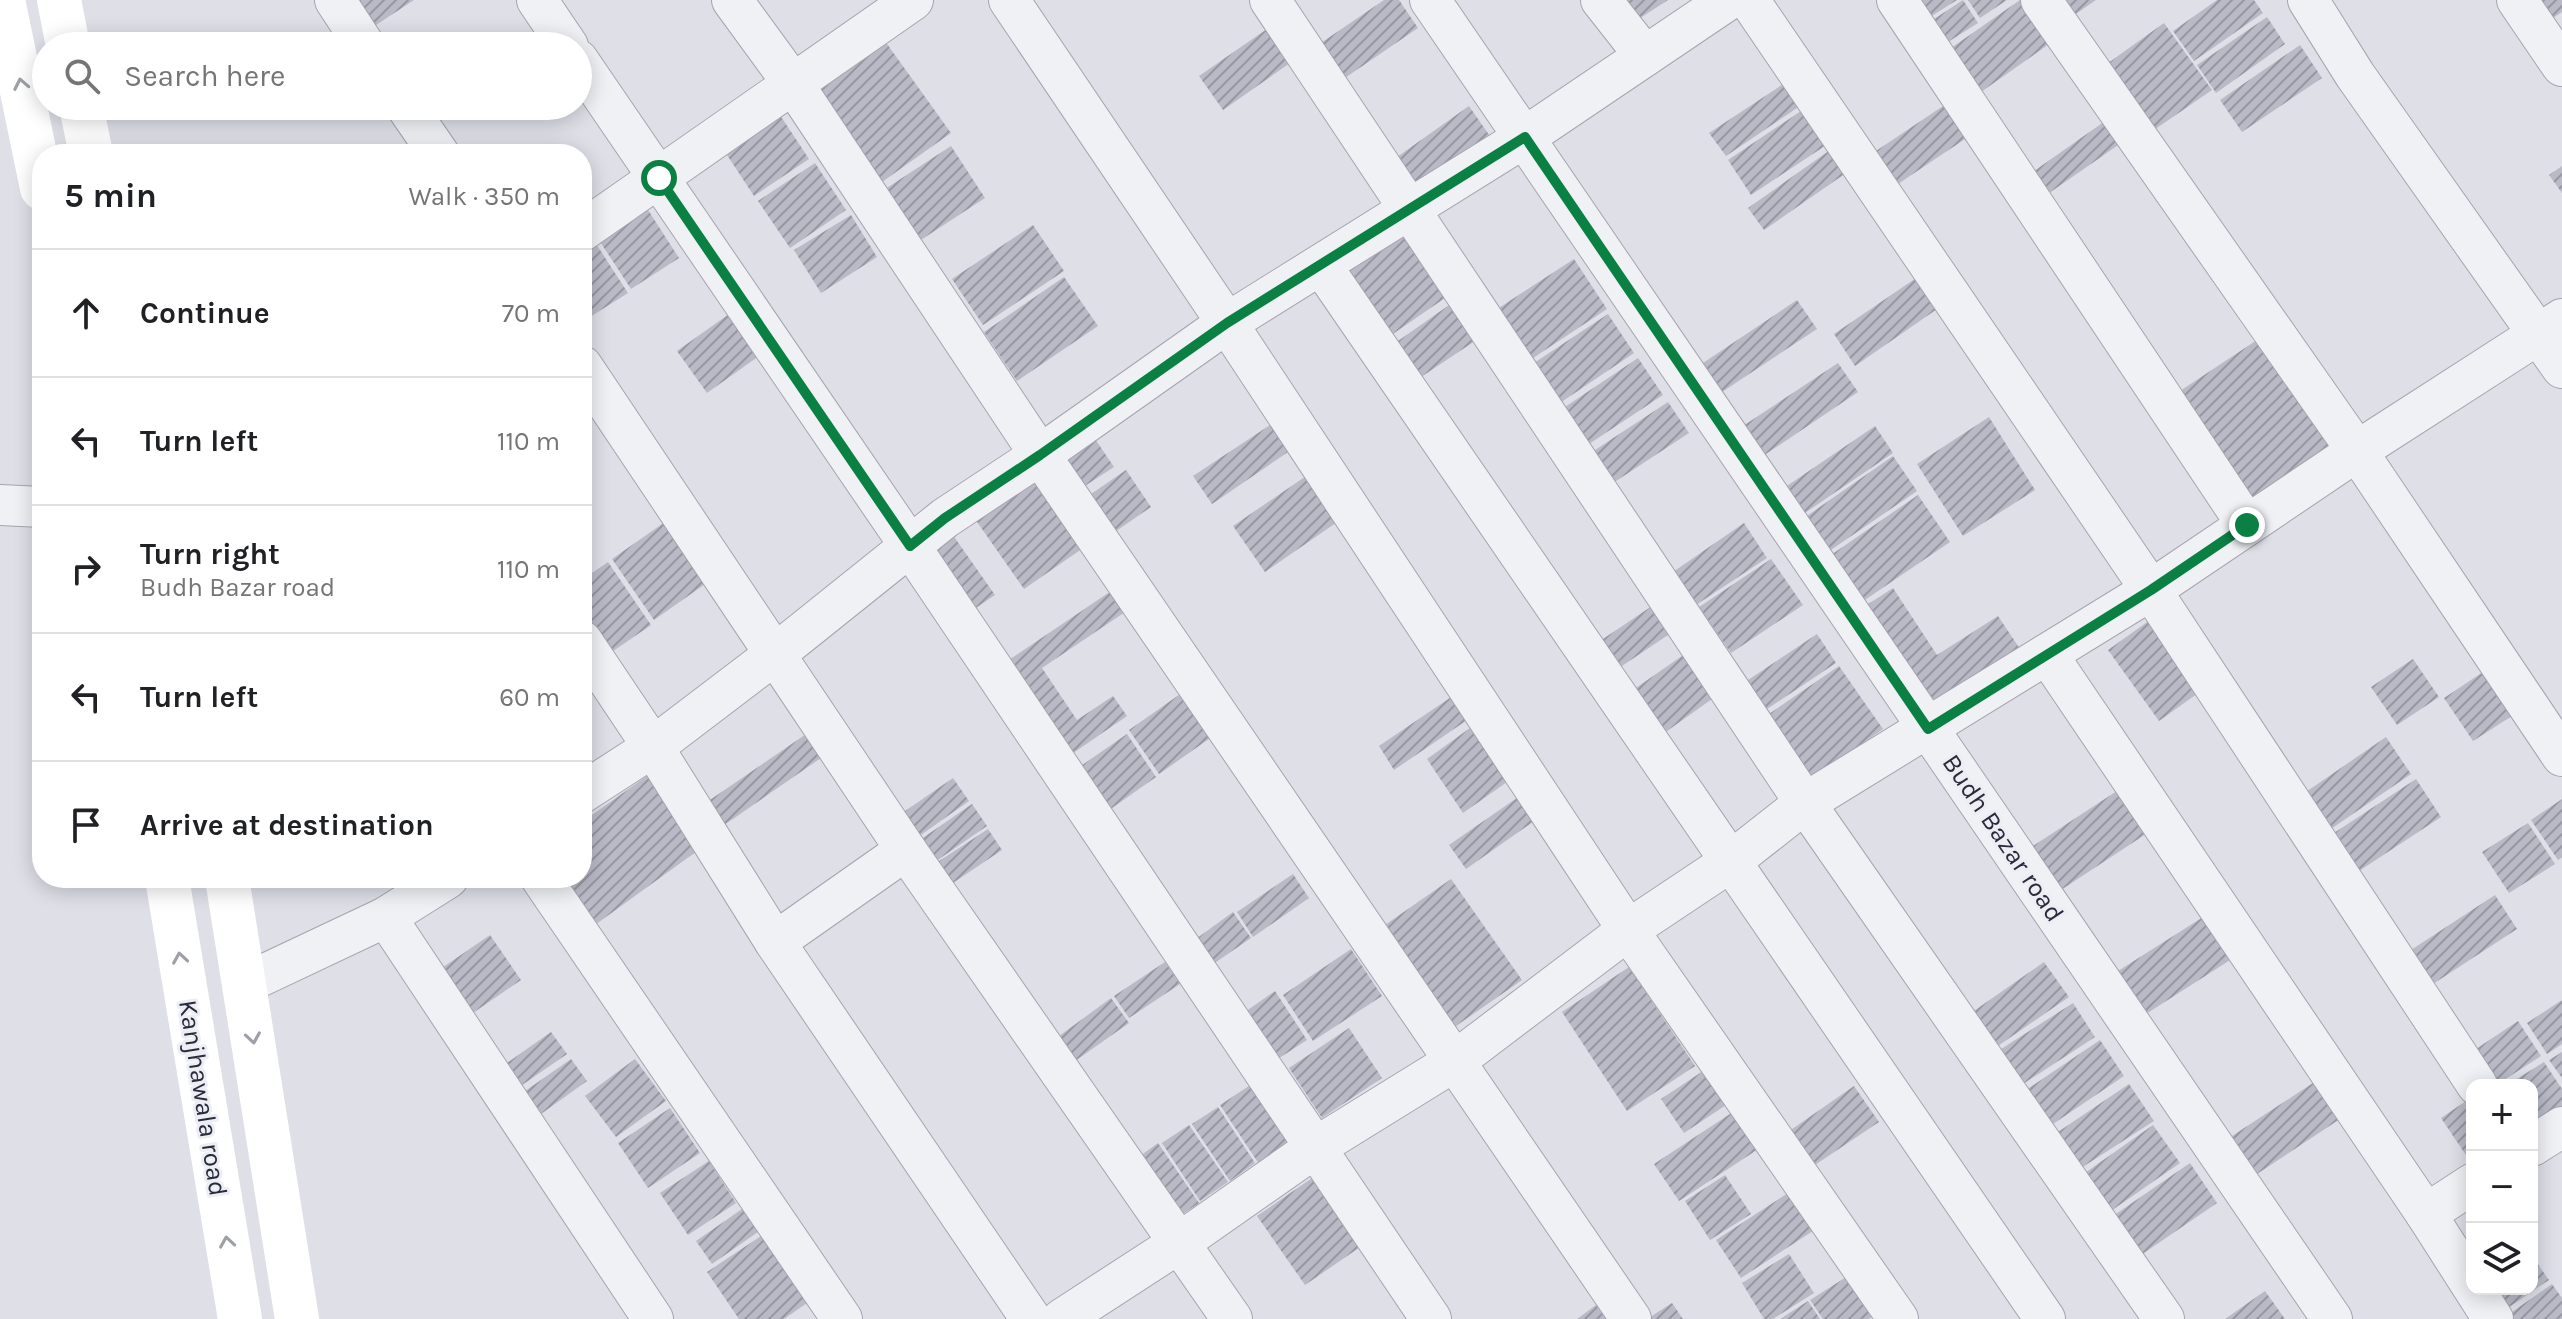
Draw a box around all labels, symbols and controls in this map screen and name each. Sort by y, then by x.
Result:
search box [32,32,592,120]
icon: search [60,54,104,98]
text: Search here [124,58,285,94]
one-way arrow [14,77,31,90]
route start [641,160,677,196]
text: 5 min [64,176,157,216]
text: Walk · 350 m [408,181,560,212]
icon: ahead [64,291,108,335]
text: Continue [140,295,270,331]
text: 70 m [502,298,560,329]
icon: left [64,419,108,463]
text: Turn left [140,423,258,459]
text: 110 m [497,426,560,457]
route end [2229,507,2265,543]
text: Turn right [140,536,280,572]
icon: right [64,547,108,591]
text: 110 m [497,554,560,585]
text: Budh Bazar road [140,572,335,603]
icon: left [64,675,108,719]
text: Turn left [140,679,258,715]
text: 60 m [499,682,560,713]
street label: Budh Bazar road [1936,748,2070,928]
icon: arrive [64,803,108,847]
text: Arrive at destination [140,807,434,843]
one-way arrow [172,951,189,965]
street label: Kanjhawala road [172,998,234,1198]
one-way arrow [244,1031,261,1045]
map controls [2466,1079,2538,1295]
button: + [2466,1079,2538,1151]
button: − [2466,1151,2538,1223]
button: layers [2466,1223,2538,1295]
one-way arrow [219,1235,236,1249]

